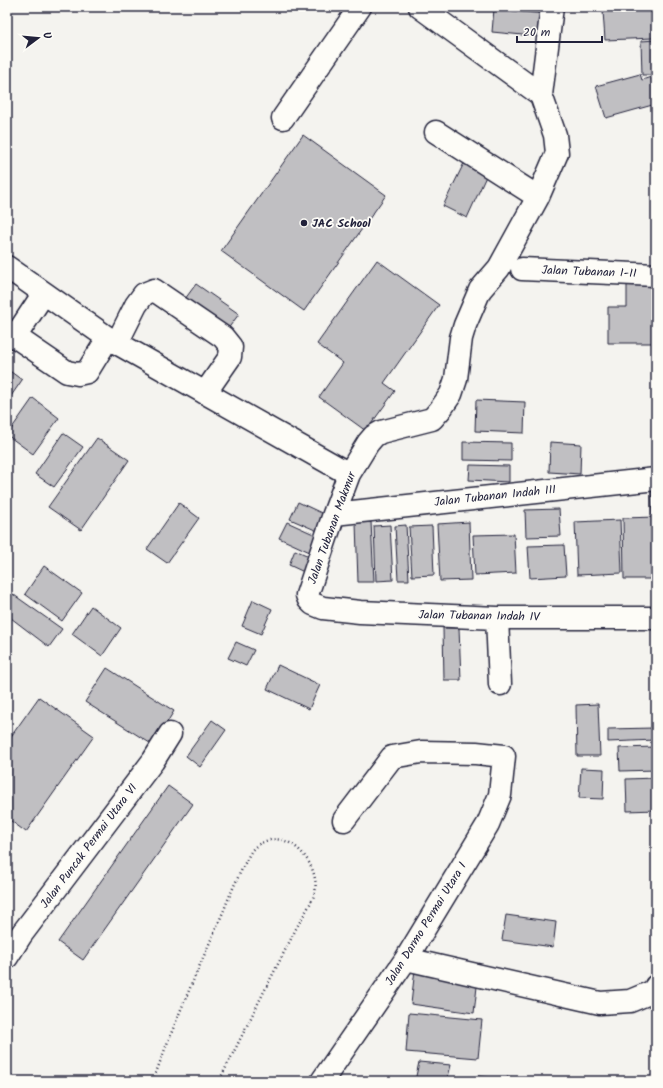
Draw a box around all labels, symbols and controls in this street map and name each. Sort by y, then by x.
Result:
north arrow [18,18,58,58]
scale bar [517,18,602,44]
text: 20 m [523,23,551,42]
text: U [37,30,56,42]
place label: JAC School [312,214,372,233]
marker: JAC School [299,218,309,228]
street label: Jalan Tubanan I-II [541,261,637,283]
street label: Jalan Tubanan Makmur [303,468,362,587]
street label: Jalan Tubanan Indah III [433,480,557,512]
street label: Jalan Tubanan Indah IV [418,605,541,627]
street label: Jalan Puncak Permai Utara VI [36,779,142,912]
street label: Jalan Darmo Permai Utara I [380,858,472,989]

